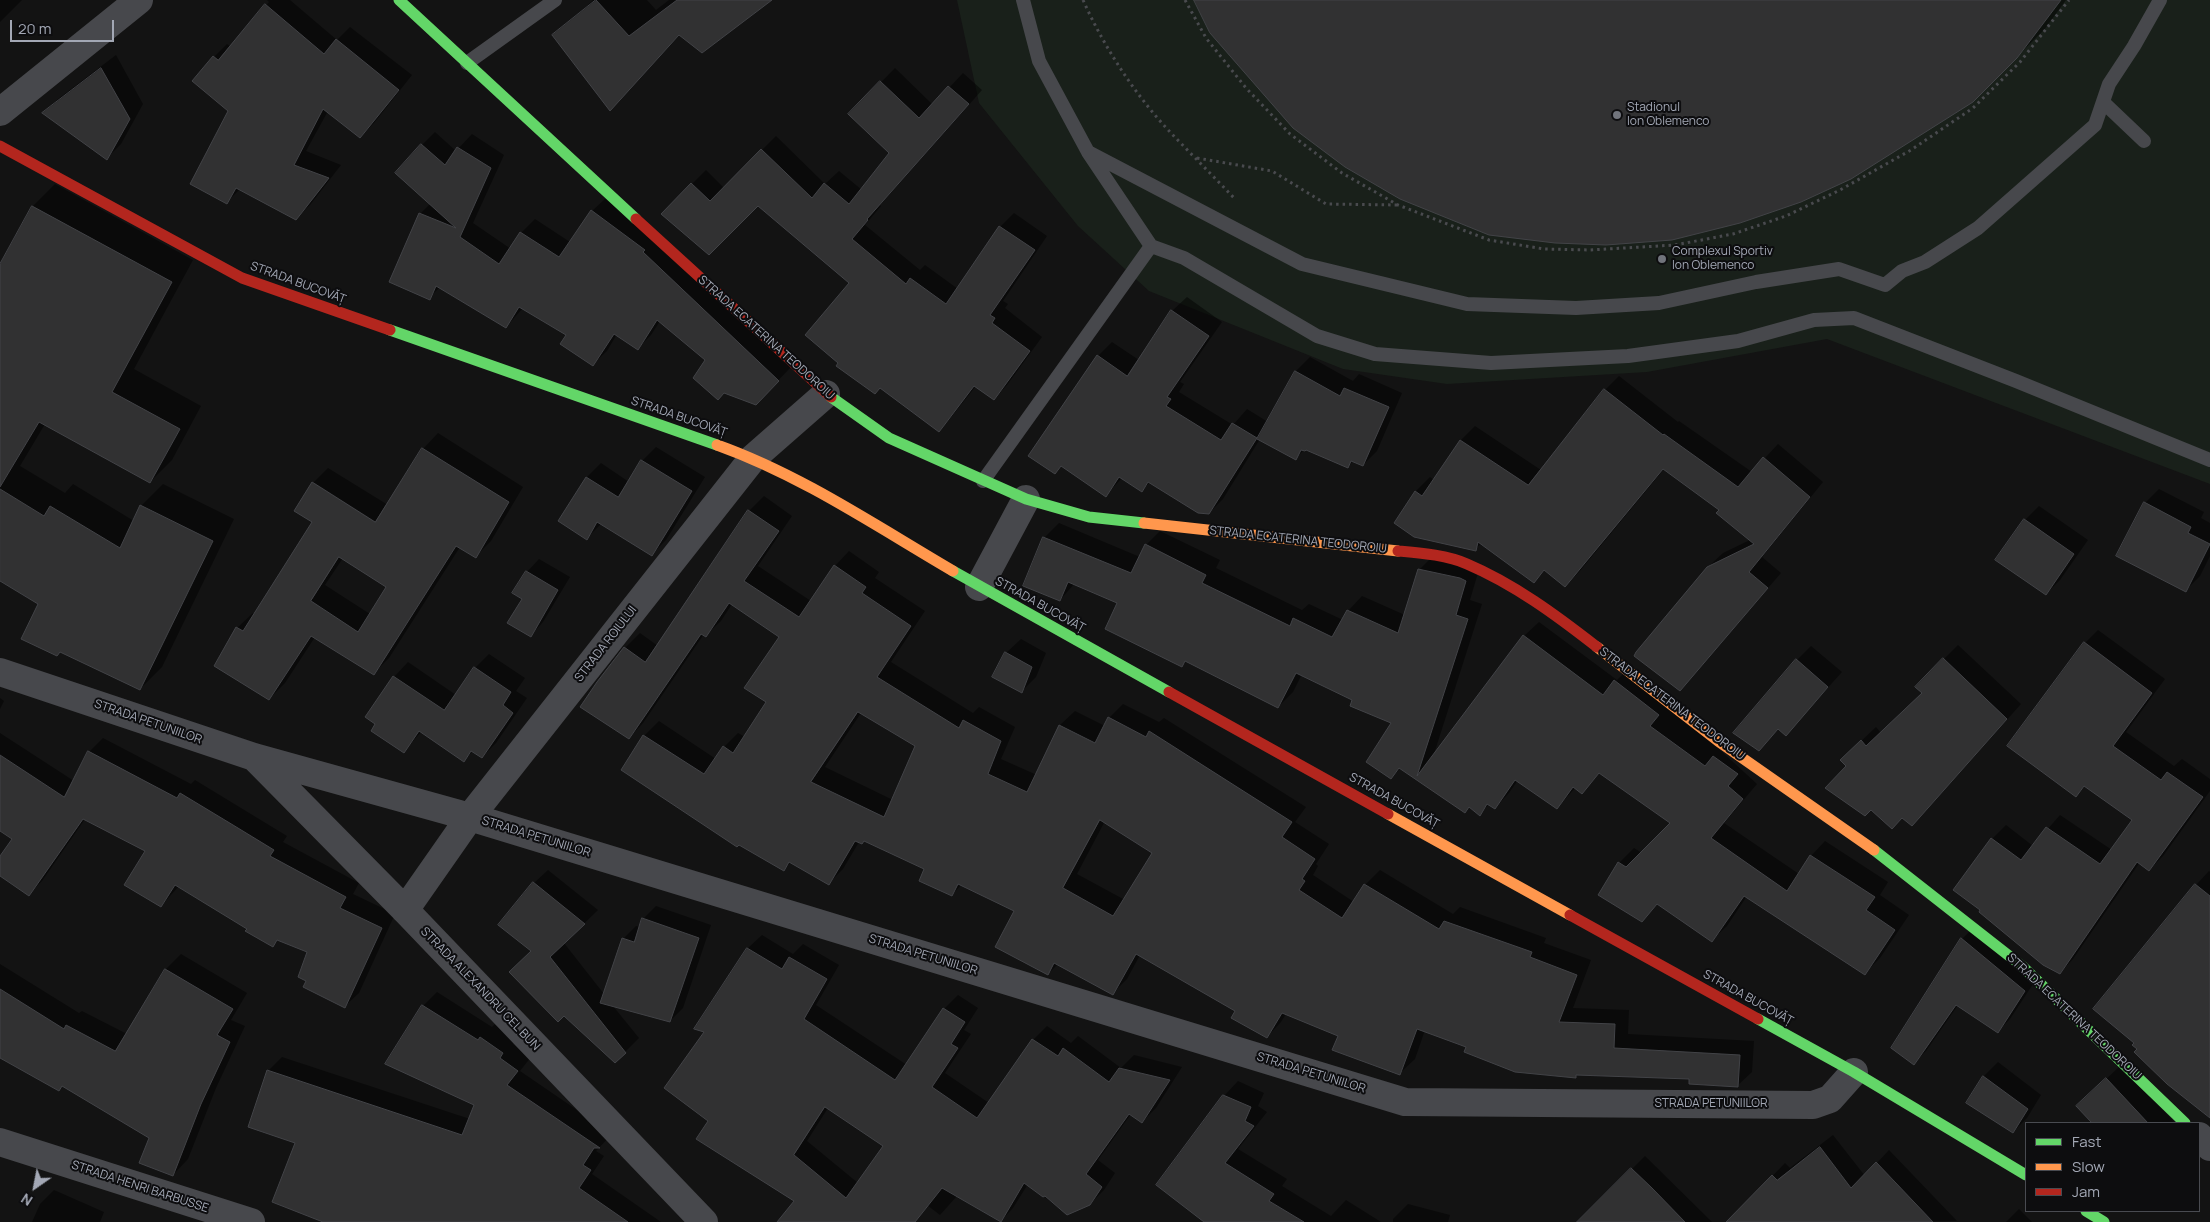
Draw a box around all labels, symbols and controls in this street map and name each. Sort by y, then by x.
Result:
scale bar [12,10,116,42]
text: 20 m [18,18,51,39]
place label: Stadionul Ion Oblemenco [1627,101,1709,129]
marker: Stadionul Ion Oblemenco [1611,109,1623,121]
place label: Complexul Sportiv Ion Oblemenco [1672,245,1773,273]
marker: Complexul Sportiv Ion Oblemenco [1656,253,1668,265]
street label: STRADA BUCOVĂȚ [248,259,348,307]
street label: STRADA ECATERINA TEODOROIU [695,273,837,403]
street label: STRADA BUCOVĂȚ [629,394,729,440]
street label: STRADA ECATERINA TEODOROIU [1209,524,1387,556]
street label: STRADA BUCOVĂȚ [992,574,1088,636]
street label: STRADA ROIULUI [572,603,640,685]
street label: STRADA ECATERINA TEODOROIU [1596,645,1748,763]
street label: STRADA PETUNIILOR [92,697,204,747]
street label: STRADA BUCOVĂȚ [1346,770,1442,832]
street label: STRADA PETUNIILOR [480,814,592,860]
street label: STRADA ALEXANDRU CEL BUN [417,924,543,1054]
street label: STRADA PETUNIILOR [867,932,979,978]
street label: STRADA ECATERINA TEODOROIU [2004,951,2144,1083]
street label: STRADA BUCOVĂȚ [1700,967,1796,1029]
street label: STRADA PETUNIILOR [1255,1050,1367,1096]
street label: STRADA PETUNIILOR [1654,1097,1768,1111]
legend [2025,1122,2200,1212]
text: Fast [2072,1131,2101,1152]
text: Slow [2072,1156,2105,1177]
street label: STRADA HENRI BARBUSSE [70,1158,210,1216]
north arrow [10,1162,60,1212]
text: Jam [2072,1181,2100,1202]
text: N [17,1189,36,1211]

